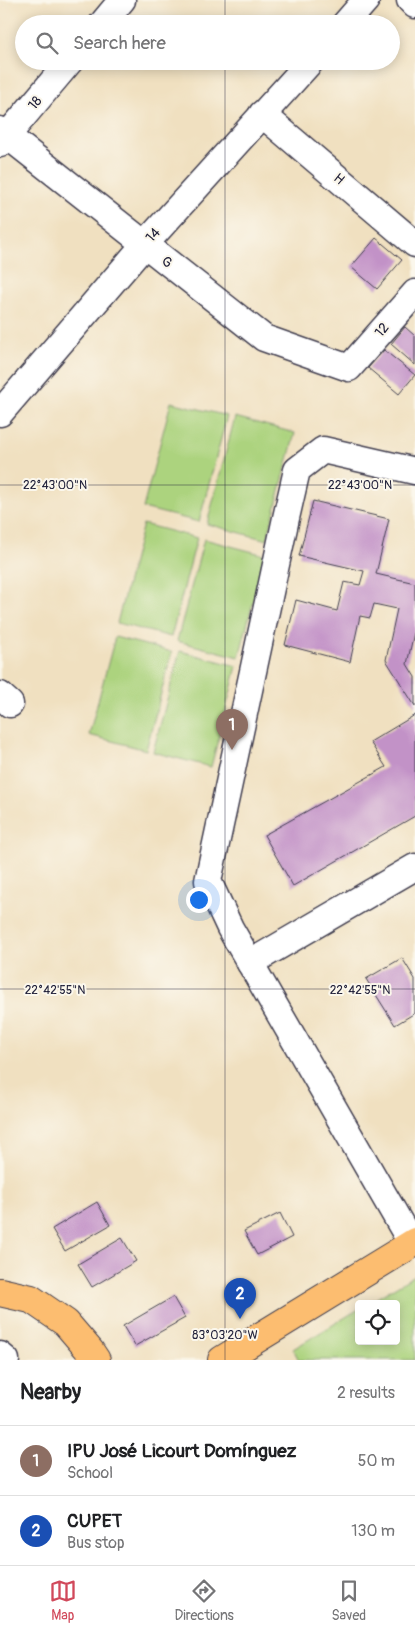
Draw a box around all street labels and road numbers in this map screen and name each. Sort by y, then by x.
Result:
street label: 18 [24,93,46,113]
street label: H [330,170,348,188]
street label: 14 [142,224,164,246]
street label: G [158,252,176,272]
street label: 12 [371,319,393,341]

